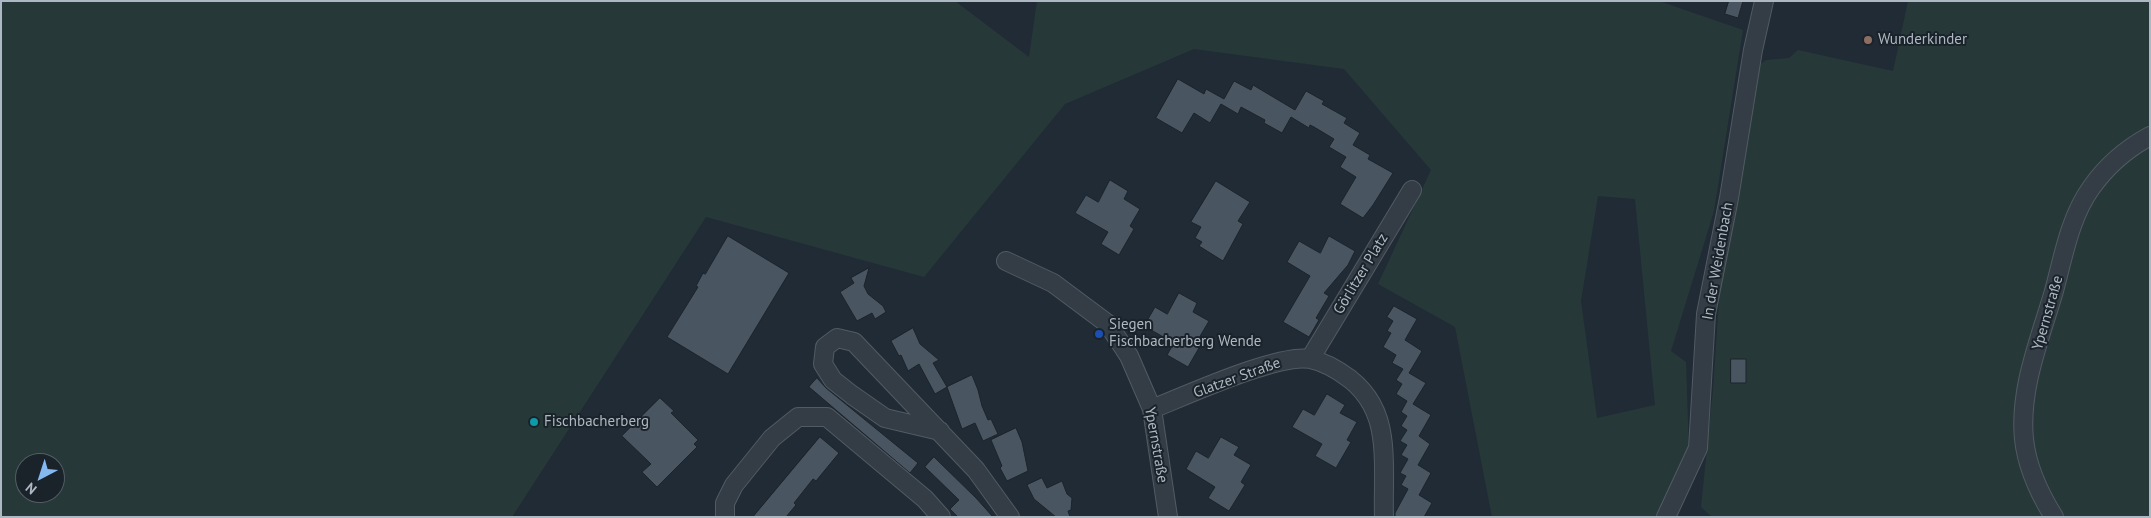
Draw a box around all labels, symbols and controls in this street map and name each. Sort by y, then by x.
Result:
place label: Wunderkinder [1878,31,1967,49]
marker: Wunderkinder [1862,34,1874,46]
street label: In der Weidenbach [1699,201,1737,321]
street label: Görlitzer Platz [1330,230,1392,318]
street label: Ypernstraße [2029,274,2067,352]
place label: Siegen Fischbacherberg Wende [1109,316,1261,351]
marker: Siegen Fischbacherberg Wende [1093,328,1105,340]
street label: Glatzer Straße [1191,354,1283,402]
street label: Ypernstraße [1140,406,1172,484]
place label: Fischbacherberg [544,413,649,431]
marker: Fischbacherberg [528,416,540,428]
north arrow [15,453,65,503]
text: N [22,479,40,499]

